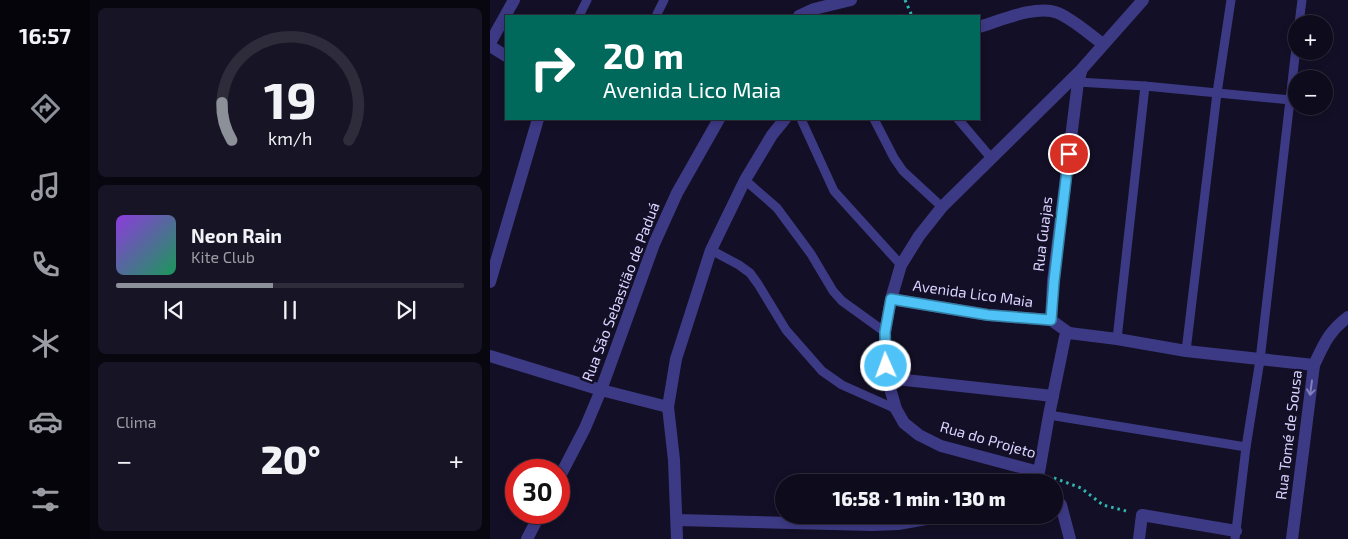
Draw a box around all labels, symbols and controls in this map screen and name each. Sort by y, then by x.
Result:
map controls [1288,15,1333,115]
button: + [1288,15,1333,60]
text: 16:57 [19,22,71,48]
text: 20 m [603,34,684,76]
icon: right [520,35,585,100]
text: 19 [263,67,317,129]
button: − [1288,70,1333,115]
text: Avenida Lico Maia [603,76,781,102]
icon: directions [28,91,63,126]
text: km/h [268,127,312,149]
pin [1048,133,1090,175]
icon: arrive [1055,140,1083,168]
icon: music [28,169,63,204]
street label: Rua Guajas [1028,195,1057,272]
street label: Rua São Sebastião de Paduá [577,199,663,384]
text: Neon Rain [191,224,282,247]
icon: phone [28,247,63,282]
text: Kite Club [191,247,255,266]
street label: Avenida Lico Maia [912,276,1035,310]
icon: previous [160,296,188,324]
icon: pause [276,296,304,324]
icon: next [392,296,420,324]
icon: climate [28,326,63,361]
position arrow [859,339,911,391]
street label: Rua Tomé de Sousa [1271,369,1305,501]
one-way arrow [1306,380,1316,396]
icon: car [28,404,63,439]
text: Clima [116,412,157,431]
street label: Rua do Projeto [938,417,1038,462]
text: 20° [261,436,320,482]
text: − [116,443,132,477]
text: + [449,443,464,477]
speed limit sign: 30 [505,459,570,524]
icon: filters [28,482,63,517]
text: 16:58 · 1 min · 130 m [833,487,1005,510]

